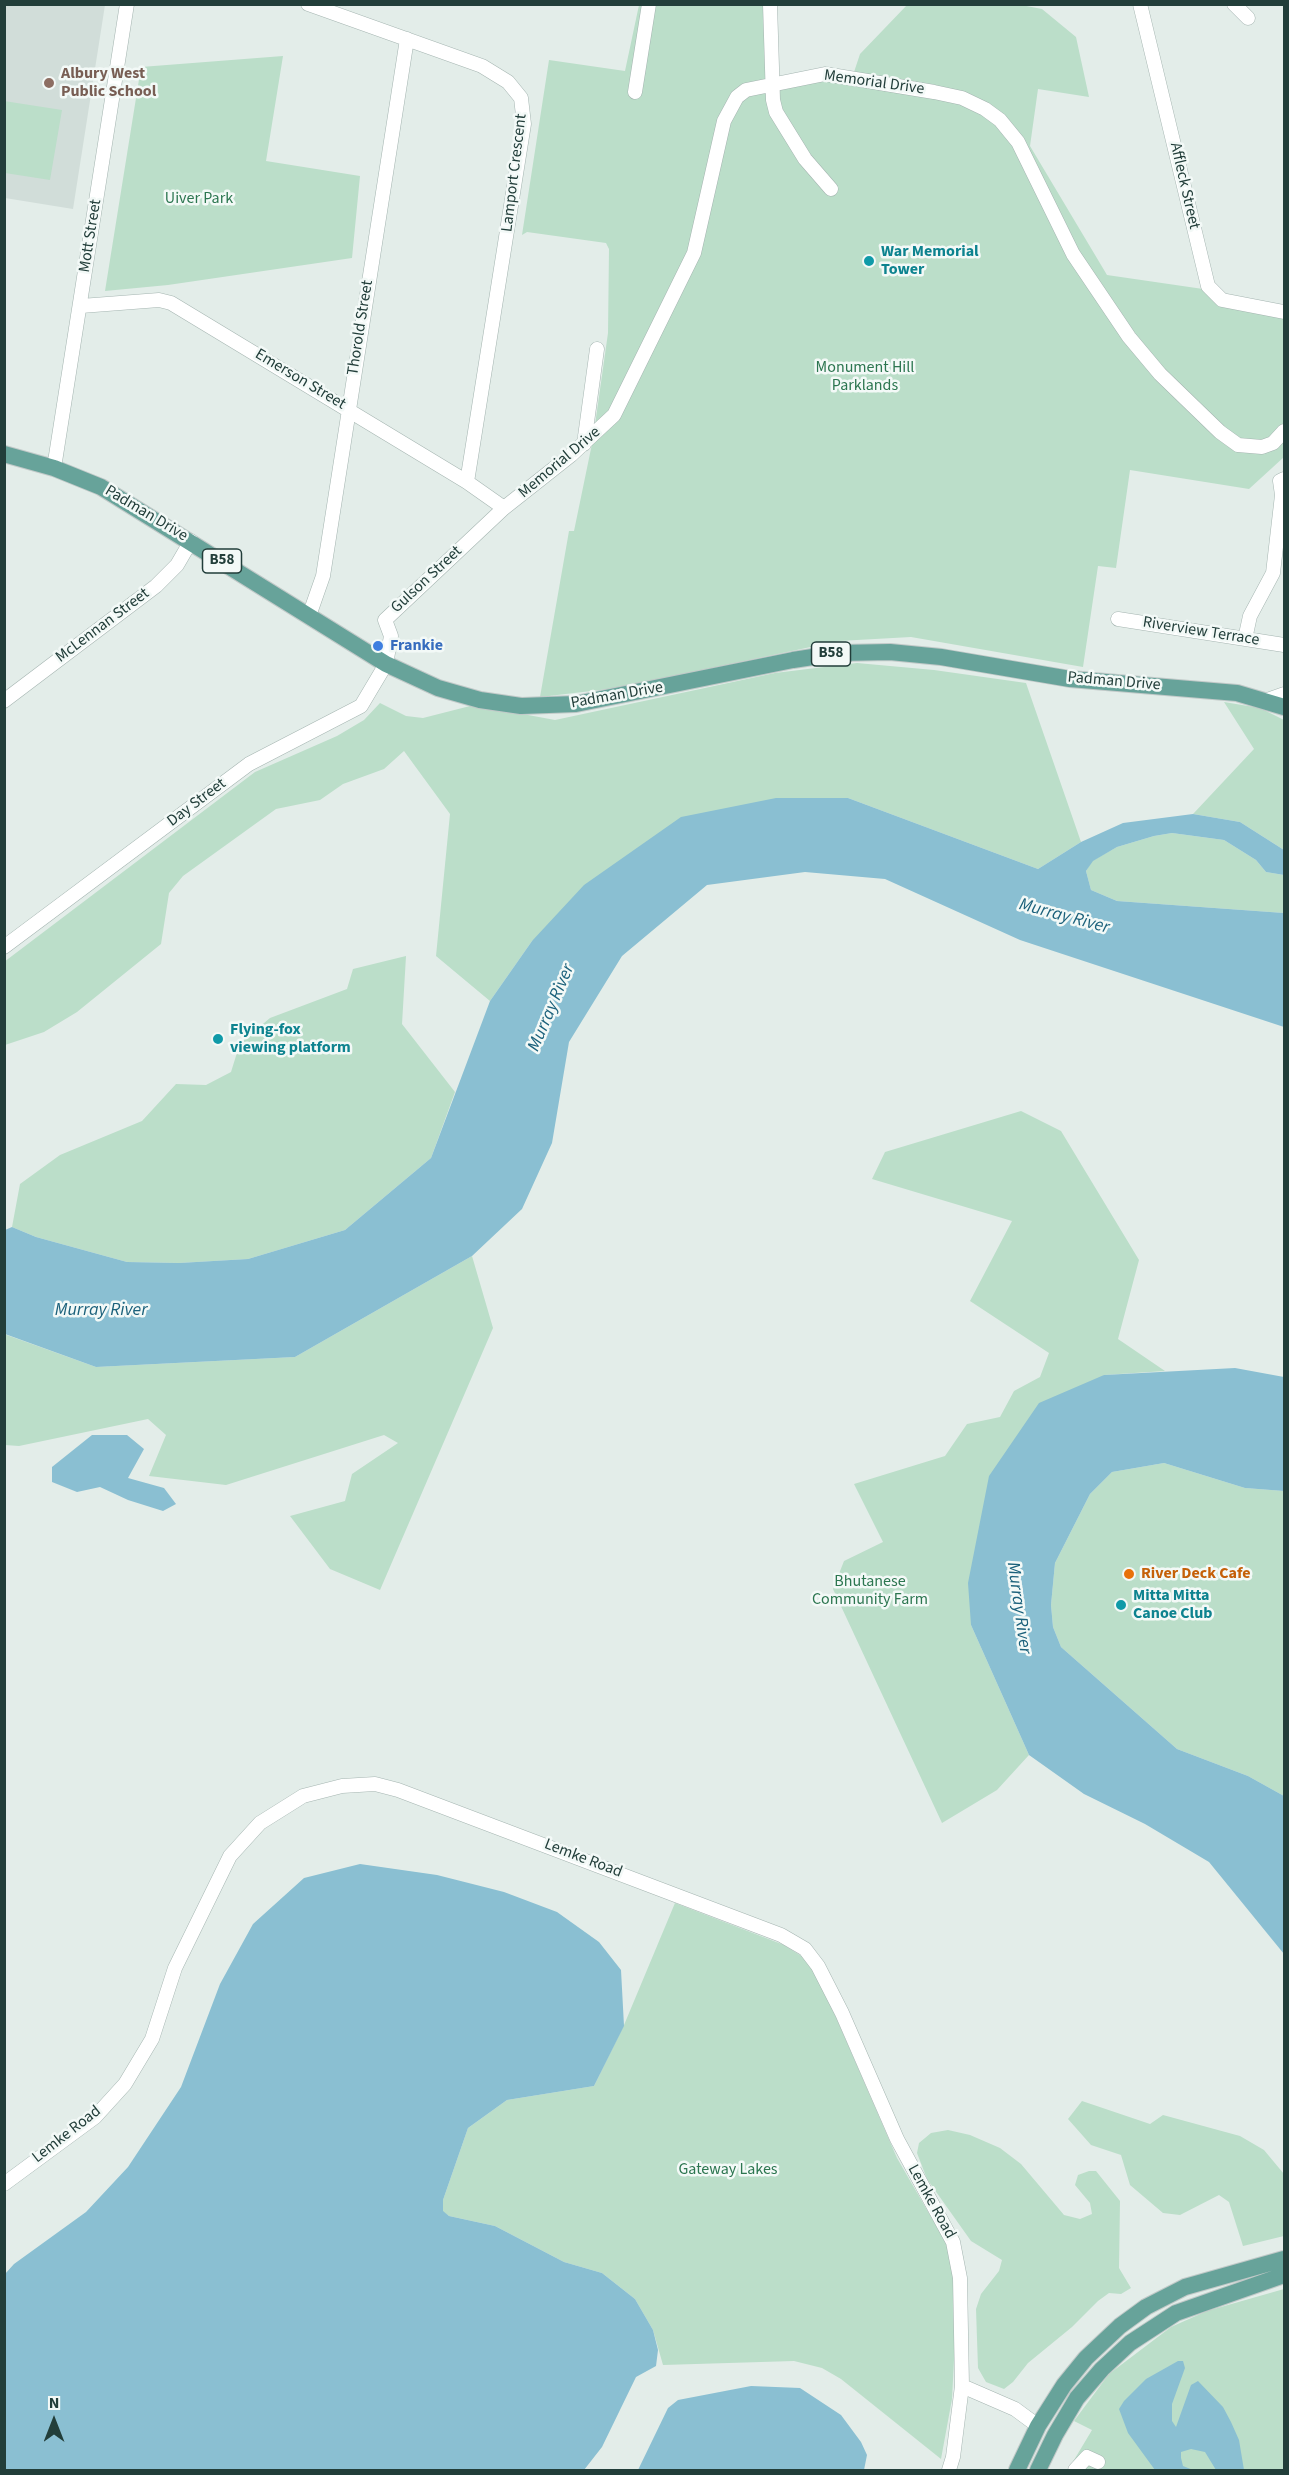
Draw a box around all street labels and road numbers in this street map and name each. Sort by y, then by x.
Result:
street label: Memorial Drive [823,66,925,100]
street label: Lamport Crescent [498,113,532,233]
street label: Affleck Street [1165,141,1203,231]
street label: Mott Street [76,198,106,274]
street label: Thorold Street [344,279,378,377]
street label: Emerson Street [251,345,349,415]
street label: Memorial Drive [515,423,605,503]
street label: Padman Drive [101,482,191,546]
street label: Gulson Street [388,542,466,618]
road number: B58 [202,549,242,573]
street label: McLennan Street [52,585,154,667]
street label: Riverview Terrace [1141,613,1261,651]
road number: B58 [812,642,850,666]
street label: Padman Drive [1067,668,1161,696]
street label: Padman Drive [569,678,665,714]
street label: Day Street [164,775,230,831]
street label: Lemke Road [541,1835,625,1883]
street label: Lemke Road [29,2102,105,2168]
street label: Lemke Road [903,2162,959,2242]

